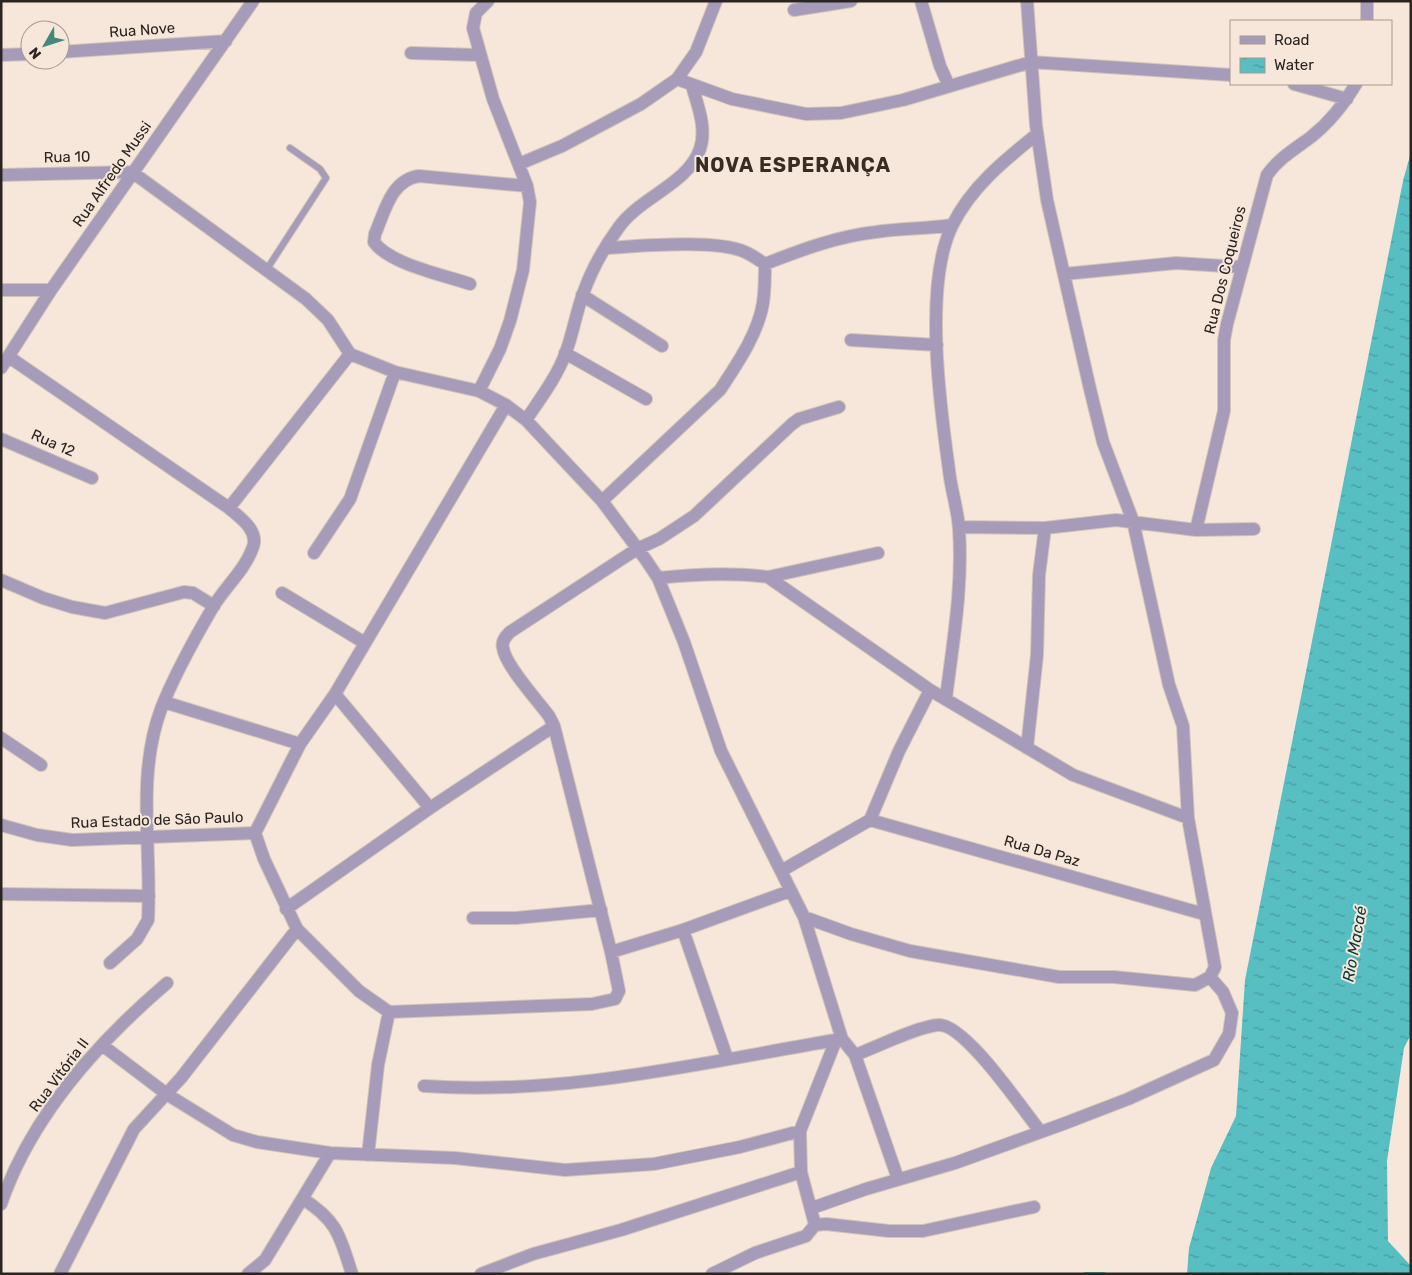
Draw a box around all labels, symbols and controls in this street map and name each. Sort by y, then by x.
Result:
street label: Rua Nove [108,19,176,41]
north arrow [20,20,70,70]
legend [1230,20,1392,85]
text: Road [1274,31,1310,49]
text: N [26,44,45,62]
text: Water [1274,56,1314,74]
street label: Rua Alfredo Mussi [69,118,155,230]
street label: Rua 10 [43,148,91,166]
district label: NOVA ESPERANÇA [695,153,891,177]
street label: Rua Dos Coqueiros [1200,204,1250,336]
street label: Rua 12 [28,425,78,461]
street label: Rua Estado de São Paulo [70,808,244,832]
street label: Rua Da Paz [1002,832,1083,871]
water label: Rio Macaé [1338,905,1371,984]
street label: Rua Vitória II [25,1035,93,1115]

